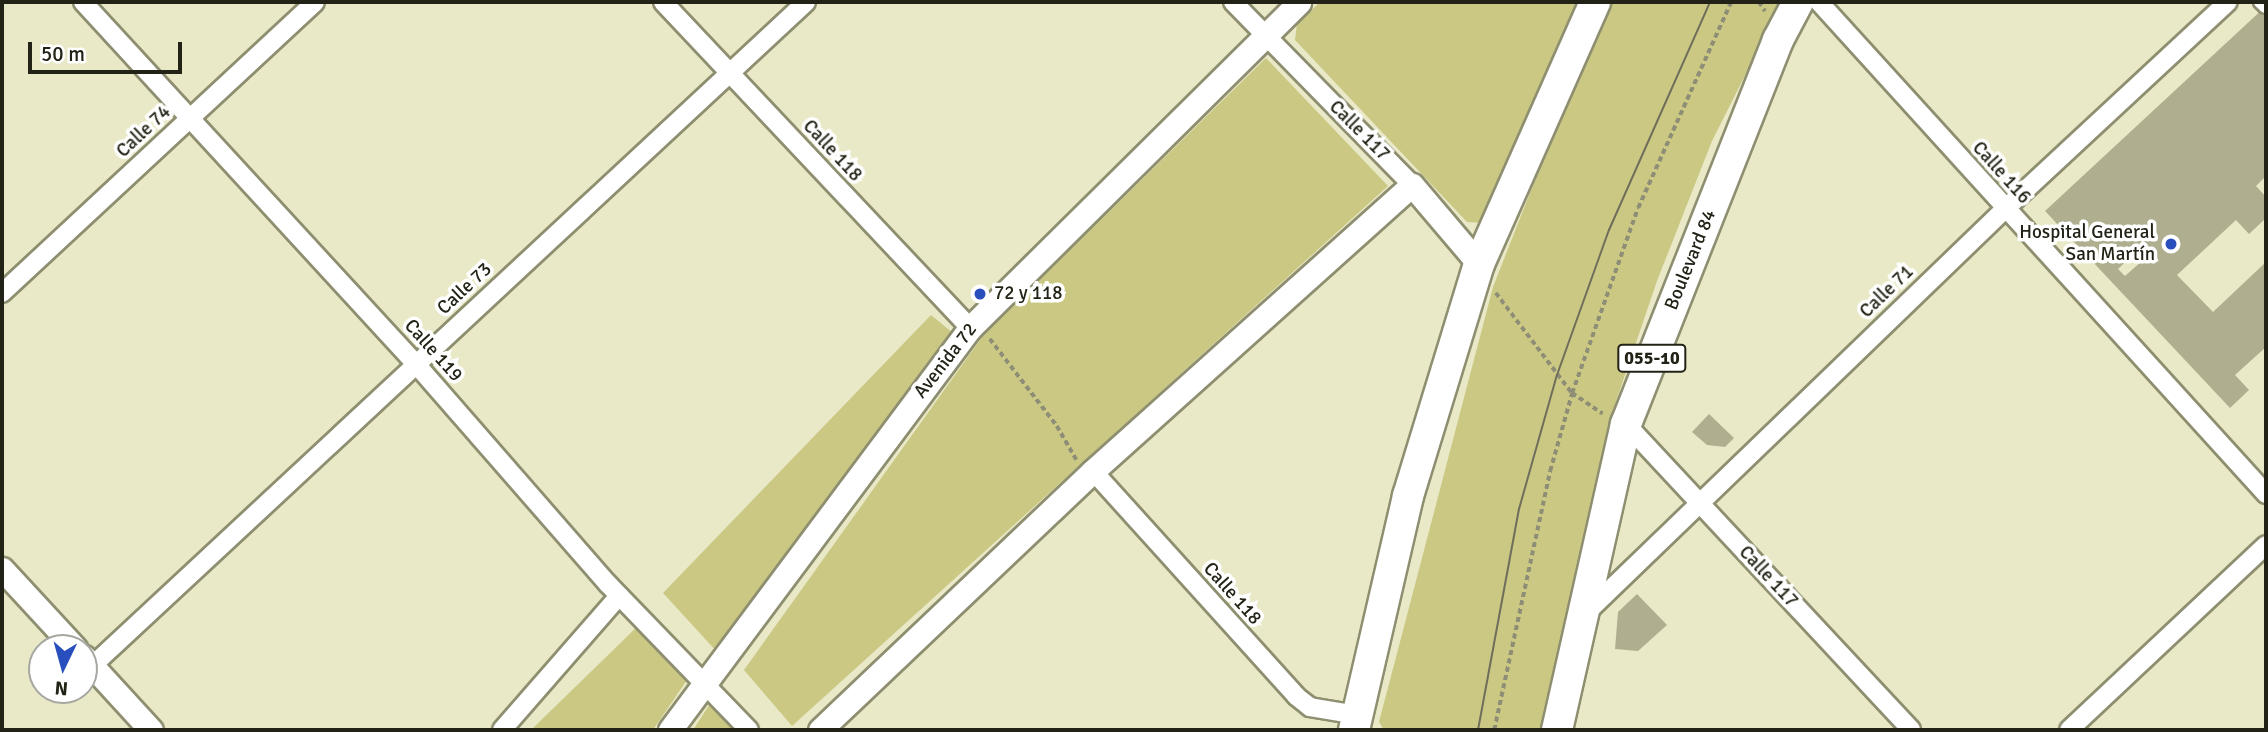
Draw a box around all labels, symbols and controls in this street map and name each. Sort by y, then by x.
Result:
scale bar [32,28,186,72]
text: 50 m [41,41,85,67]
street label: Calle 117 [1324,96,1394,166]
street label: Calle 74 [112,101,176,163]
street label: Calle 118 [798,115,866,187]
street label: Calle 116 [1967,137,2035,209]
street label: Boulevard 84 [1661,206,1721,314]
place label: Hospital General San Martín [2019,222,2155,266]
marker: Hospital General San Martín [2161,234,2181,254]
street label: Calle 73 [433,258,497,320]
street label: Calle 71 [1855,261,1919,323]
place label: 72 y 118 [994,283,1063,305]
marker: 72 y 118 [972,286,988,302]
street label: Calle 119 [399,315,467,387]
street label: Avenida 72 [910,319,982,403]
road number: 055-10 [1617,344,1687,372]
street label: Calle 117 [1734,541,1802,613]
street label: Calle 118 [1198,558,1266,630]
north arrow [28,634,98,704]
text: N [54,675,69,700]

